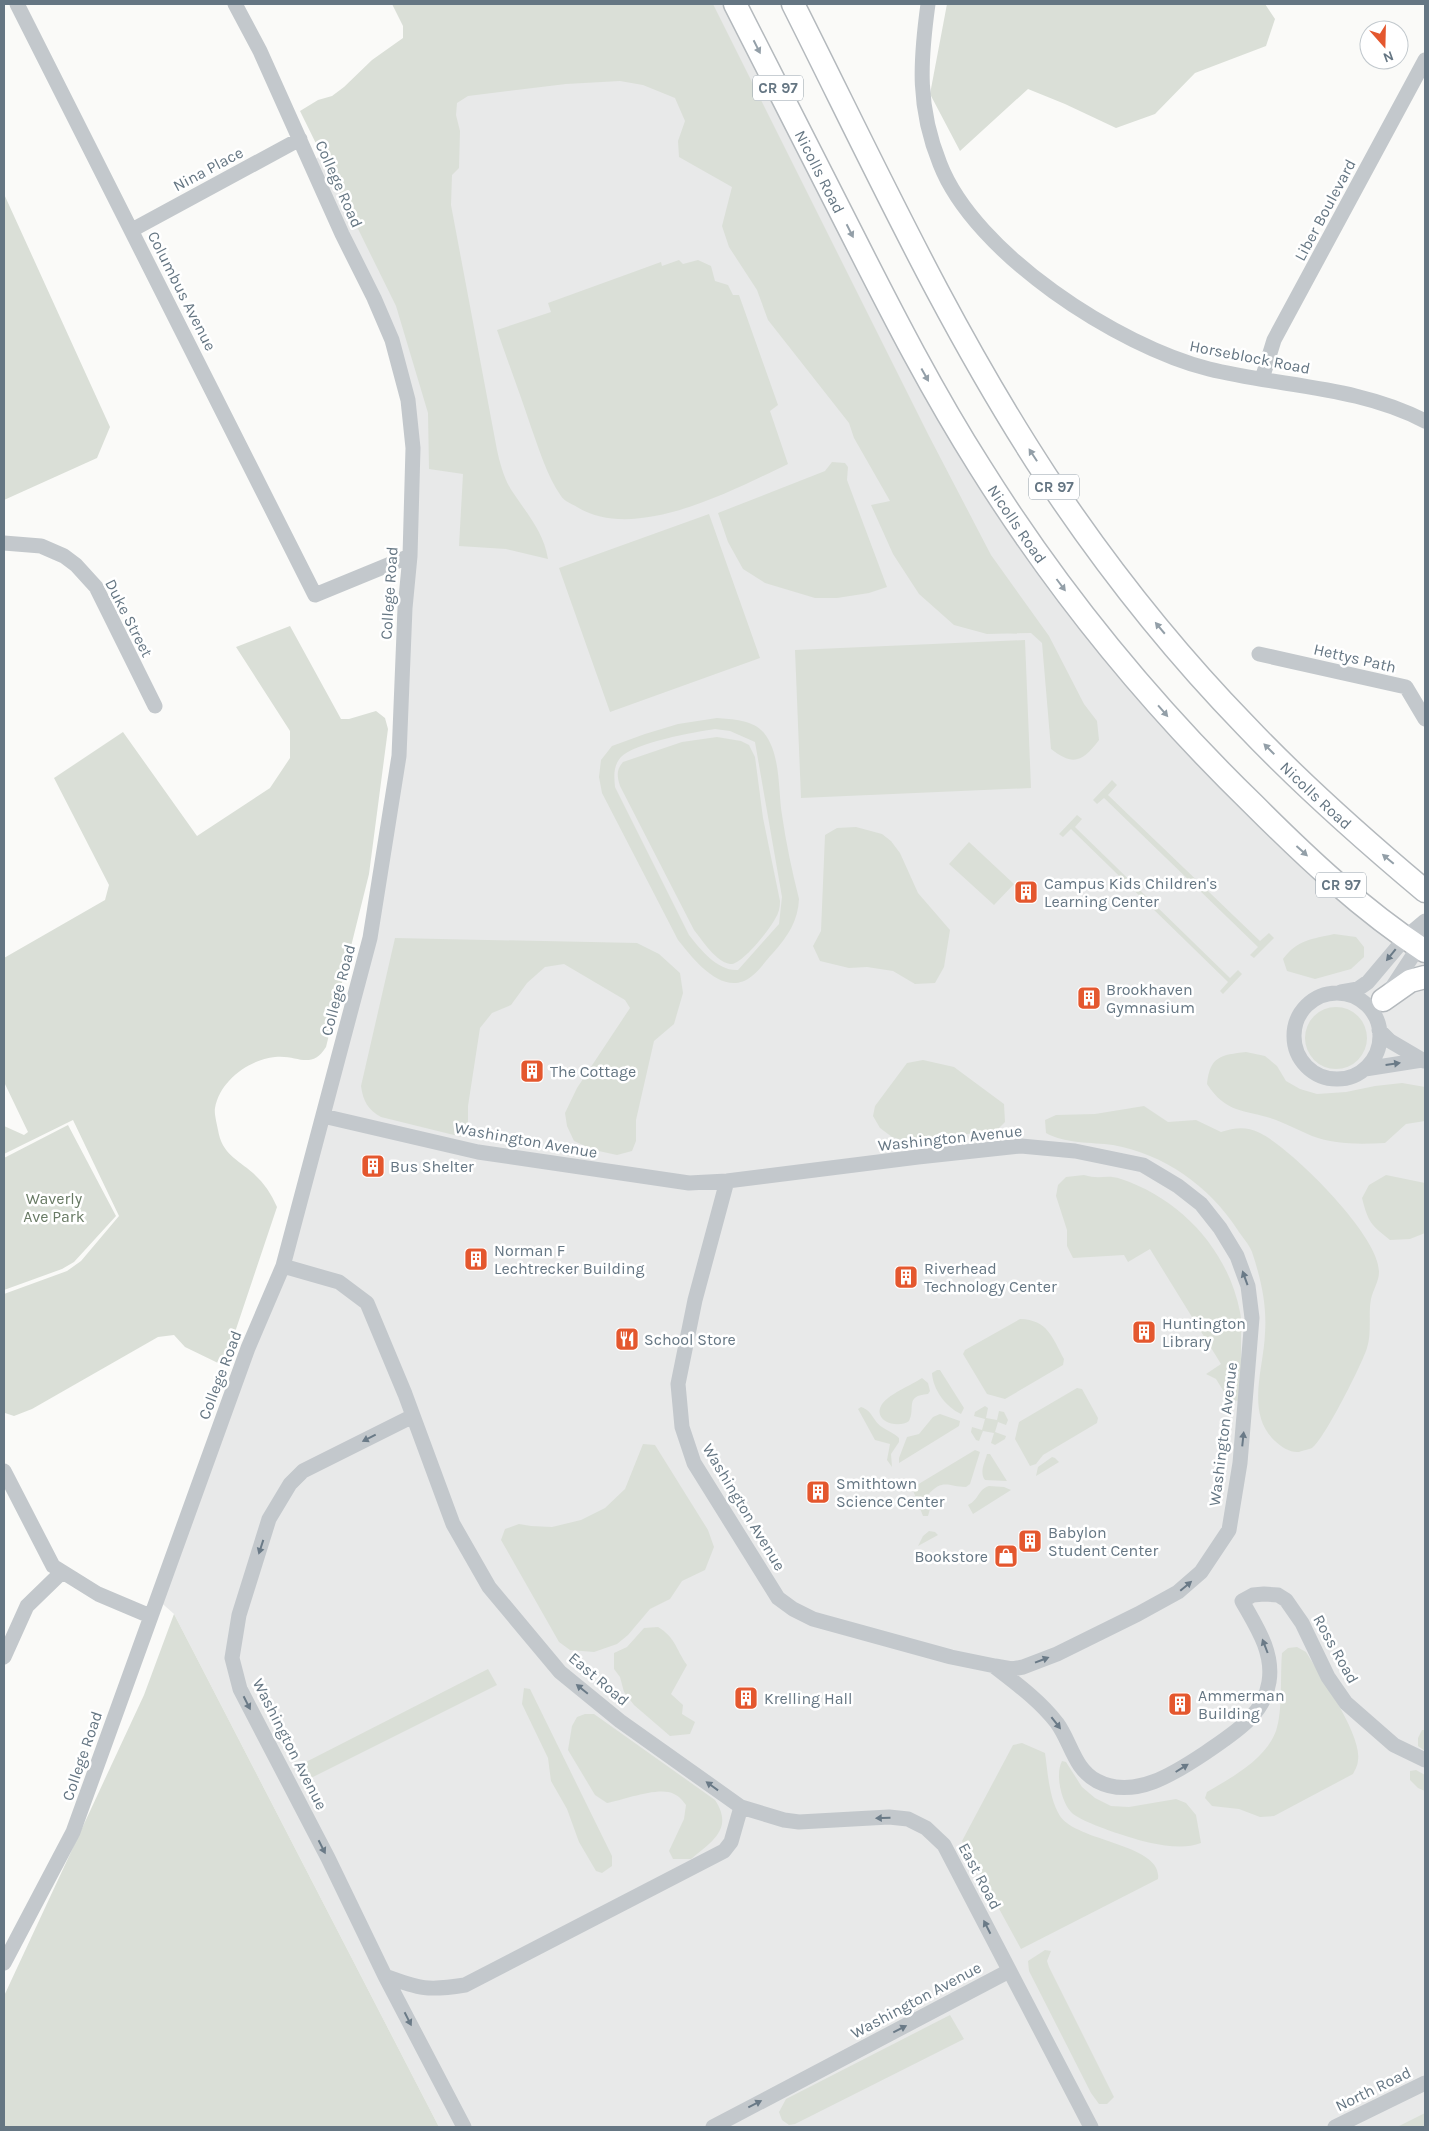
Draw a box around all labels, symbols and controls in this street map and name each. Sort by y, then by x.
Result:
north arrow [1359,20,1409,70]
one-way arrow [753,40,761,54]
text: N [1381,47,1396,66]
road number: CR 97 [753,76,803,100]
street label: Nicolls Road [791,127,849,216]
street label: College Road [311,137,367,231]
street label: Nina Place [170,143,246,195]
street label: Liber Boulevard [1290,156,1360,264]
one-way arrow [846,224,854,238]
street label: Columbus Avenue [144,228,220,354]
street label: Horseblock Road [1188,336,1312,378]
one-way arrow [921,368,929,382]
one-way arrow [1028,448,1038,462]
road number: CR 97 [1029,474,1079,500]
street label: Nicolls Road [984,481,1051,567]
street label: College Road [376,546,402,640]
street label: Duke Street [101,576,157,660]
one-way arrow [1056,578,1066,591]
one-way arrow [1155,622,1166,634]
street label: Hettys Path [1312,639,1398,677]
one-way arrow [1157,704,1169,716]
one-way arrow [1263,743,1275,755]
street label: Nicolls Road [1277,757,1356,833]
one-way arrow [1296,845,1308,857]
one-way arrow [1382,854,1395,865]
road number: CR 97 [1316,872,1366,898]
place label: Campus Kids Children's Learning Center [1044,874,1217,911]
building icon: Campus Kids Children's Learning Center [1013,879,1039,905]
street label: College Road [317,942,359,1038]
one-way arrow [1386,948,1397,961]
place label: Brookhaven Gymnasium [1106,980,1195,1017]
building icon: Brookhaven Gymnasium [1076,985,1102,1011]
building icon: The Cottage [519,1058,545,1084]
one-way arrow [1386,1060,1402,1068]
place label: The Cottage [550,1062,636,1081]
street label: Washington Avenue [453,1118,599,1162]
street label: Washington Avenue [877,1121,1023,1155]
building icon: Bus Shelter [360,1153,386,1179]
place label: Bus Shelter [390,1157,474,1176]
park label: Waverly Ave Park [23,1189,85,1226]
place label: Norman F Lechtrecker Building [494,1241,645,1278]
building icon: Norman F Lechtrecker Building [463,1246,489,1272]
place label: Riverhead Technology Center [924,1259,1057,1296]
building icon: Riverhead Technology Center [893,1264,919,1290]
one-way arrow [1241,1270,1249,1285]
place label: Huntington Library [1162,1314,1246,1351]
building icon: Huntington Library [1131,1319,1157,1345]
restaurant icon: School Store [614,1326,640,1352]
street label: College Road [194,1328,246,1422]
place label: School Store [644,1330,736,1349]
street label: Washington Avenue [1205,1361,1241,1507]
one-way arrow [1239,1431,1247,1447]
one-way arrow [362,1434,377,1442]
street label: Washington Avenue [699,1440,789,1574]
place label: Smithtown Science Center [836,1474,945,1511]
building icon: Smithtown Science Center [805,1479,831,1505]
place label: Babylon Student Center [1048,1523,1158,1560]
building icon: Babylon Student Center [1017,1528,1043,1554]
one-way arrow [256,1540,264,1555]
shop icon: Bookstore [993,1543,1019,1569]
place label: Bookstore [914,1547,988,1566]
one-way arrow [1179,1580,1192,1591]
street label: Ross Road [1309,1611,1363,1687]
one-way arrow [1261,1638,1269,1653]
street label: East Road [565,1648,633,1710]
one-way arrow [1035,1656,1050,1664]
street label: Washington Avenue [249,1675,331,1813]
one-way arrow [575,1684,588,1695]
building icon: Krelling Hall [733,1685,759,1711]
place label: Ammerman Building [1198,1686,1285,1723]
place label: Krelling Hall [764,1689,852,1708]
building icon: Ammerman Building [1167,1691,1193,1717]
one-way arrow [243,1695,251,1710]
street label: College Road [58,1709,106,1803]
one-way arrow [1050,1716,1061,1729]
one-way arrow [1176,1763,1189,1772]
one-way arrow [706,1781,719,1792]
one-way arrow [875,1814,891,1822]
street label: East Road [955,1839,1005,1913]
one-way arrow [318,1840,326,1854]
one-way arrow [983,1920,991,1934]
street label: Washington Avenue [848,1958,984,2042]
one-way arrow [404,2012,412,2026]
one-way arrow [892,2025,907,2033]
street label: North Road [1332,2063,1414,2115]
one-way arrow [748,2100,763,2108]

